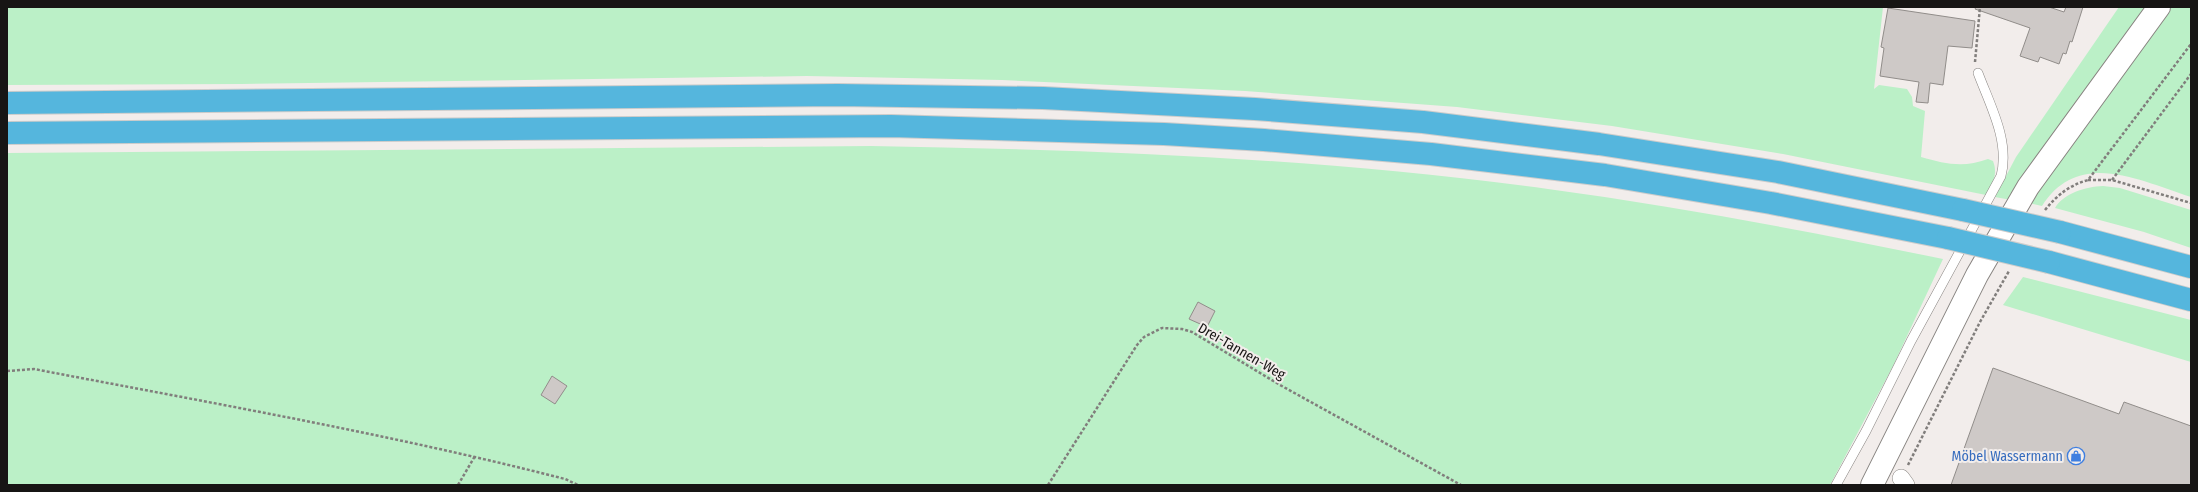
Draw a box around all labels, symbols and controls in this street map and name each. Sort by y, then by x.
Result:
street label: Drei-Tannen-Weg [1195,320,1289,384]
shop icon: Möbel Wassermann [2066,446,2086,466]
place label: Möbel Wassermann [1952,448,2063,465]

